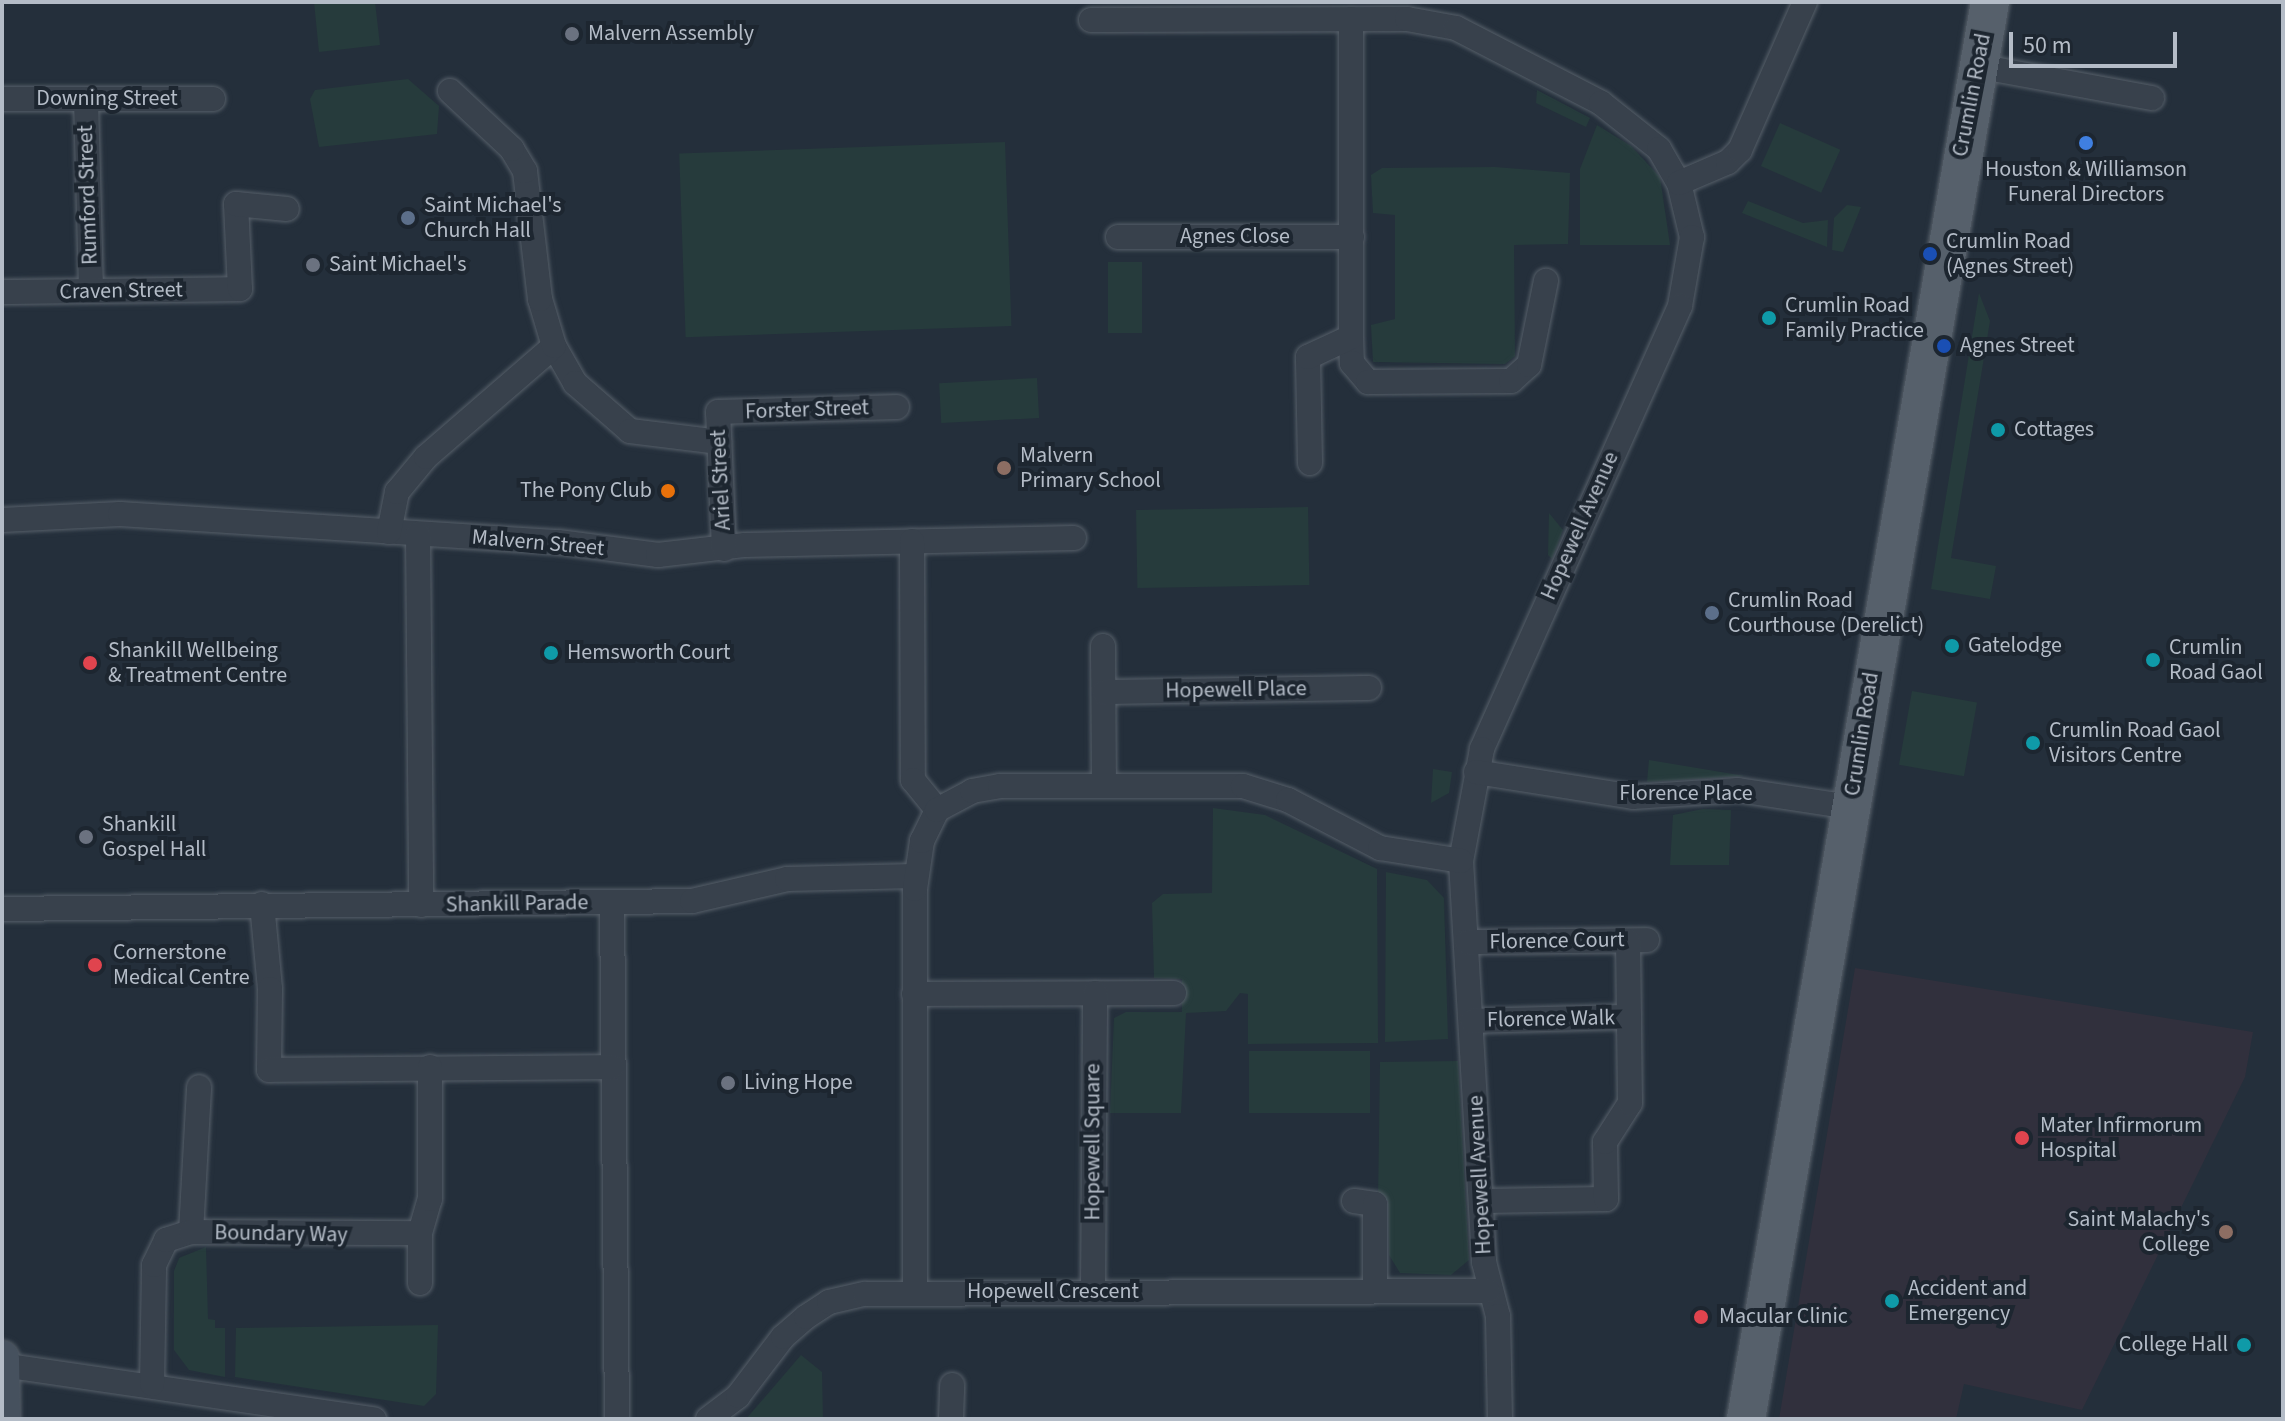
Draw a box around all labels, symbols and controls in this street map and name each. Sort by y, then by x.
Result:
scale bar [2013,16,2181,66]
place label: Malvern Assembly [588,21,754,47]
marker: Malvern Assembly [563,25,581,43]
text: 50 m [2023,28,2072,63]
street label: Crumlin Road [1947,31,1997,159]
street label: Downing Street [36,86,178,112]
street label: Rumford Street [72,125,104,265]
marker: Houston & Williamson Funeral Directors [2077,134,2095,152]
place label: Houston & Williamson Funeral Directors [1985,156,2187,208]
place label: Saint Michael's Church Hall [424,192,561,244]
marker: Saint Michael's Church Hall [399,209,417,227]
street label: Agnes Close [1180,224,1290,250]
place label: Crumlin Road (Agnes Street) [1946,228,2074,280]
marker: Crumlin Road (Agnes Street) [1921,245,1939,263]
place label: Saint Michael's [329,252,466,278]
marker: Saint Michael's [304,256,322,274]
street label: Craven Street [59,277,183,305]
place label: Crumlin Road Family Practice [1785,292,1924,344]
marker: Crumlin Road Family Practice [1760,309,1778,327]
place label: Agnes Street [1960,333,2075,359]
marker: Agnes Street [1935,337,1953,355]
street label: Forster Street [745,395,869,425]
place label: Cottages [2014,417,2094,443]
marker: Cottages [1989,421,2007,439]
street label: Ariel Street [705,429,737,531]
place label: Malvern Primary School [1020,442,1161,494]
street label: Hopewell Avenue [1535,448,1625,604]
marker: Malvern Primary School [995,459,1013,477]
place label: The Pony Club [520,478,652,504]
marker: The Pony Club [659,482,677,500]
street label: Malvern Street [471,524,605,562]
place label: Crumlin Road Courthouse (Derelict) [1728,587,1924,638]
marker: Crumlin Road Courthouse (Derelict) [1703,604,1721,622]
place label: Gatelodge [1968,633,2062,659]
place label: Crumlin Road Gaol [2169,634,2263,686]
place label: Shankill Wellbeing & Treatment Centre [108,637,287,688]
marker: Gatelodge [1943,637,1961,655]
place label: Hemsworth Court [567,640,730,666]
marker: Hemsworth Court [542,644,560,662]
marker: Crumlin Road Gaol [2144,651,2162,669]
marker: Shankill Wellbeing & Treatment Centre [79,652,101,674]
street label: Crumlin Road [1839,670,1885,798]
street label: Hopewell Place [1165,676,1307,704]
place label: Crumlin Road Gaol Visitors Centre [2049,717,2221,768]
marker: Crumlin Road Gaol Visitors Centre [2024,734,2042,752]
street label: Florence Place [1619,781,1753,807]
place label: Shankill Gospel Hall [102,811,206,862]
marker: Shankill Gospel Hall [77,828,95,846]
street label: Shankill Parade [445,890,589,918]
street label: Florence Court [1489,927,1625,955]
place label: Cornerstone Medical Centre [113,939,250,990]
marker: Cornerstone Medical Centre [84,954,106,976]
street label: Florence Walk [1487,1005,1615,1033]
street label: Hopewell Square [1080,1063,1106,1221]
place label: Living Hope [744,1070,853,1096]
marker: Living Hope [719,1074,737,1092]
street label: Hopewell Avenue [1463,1095,1497,1255]
place label: Mater Infirmorum Hospital [2040,1112,2202,1164]
marker: Mater Infirmorum Hospital [2011,1127,2033,1149]
place label: Saint Malachy's College [2068,1206,2210,1258]
street label: Boundary Way [214,1220,348,1248]
marker: Saint Malachy's College [2217,1223,2235,1241]
place label: Accident and Emergency [1908,1275,2027,1326]
street label: Hopewell Crescent [967,1279,1139,1305]
marker: Accident and Emergency [1883,1292,1901,1310]
place label: Macular Clinic [1719,1304,1848,1330]
marker: Macular Clinic [1690,1306,1712,1328]
place label: College Hall [2119,1332,2228,1358]
marker: College Hall [2235,1336,2253,1354]

